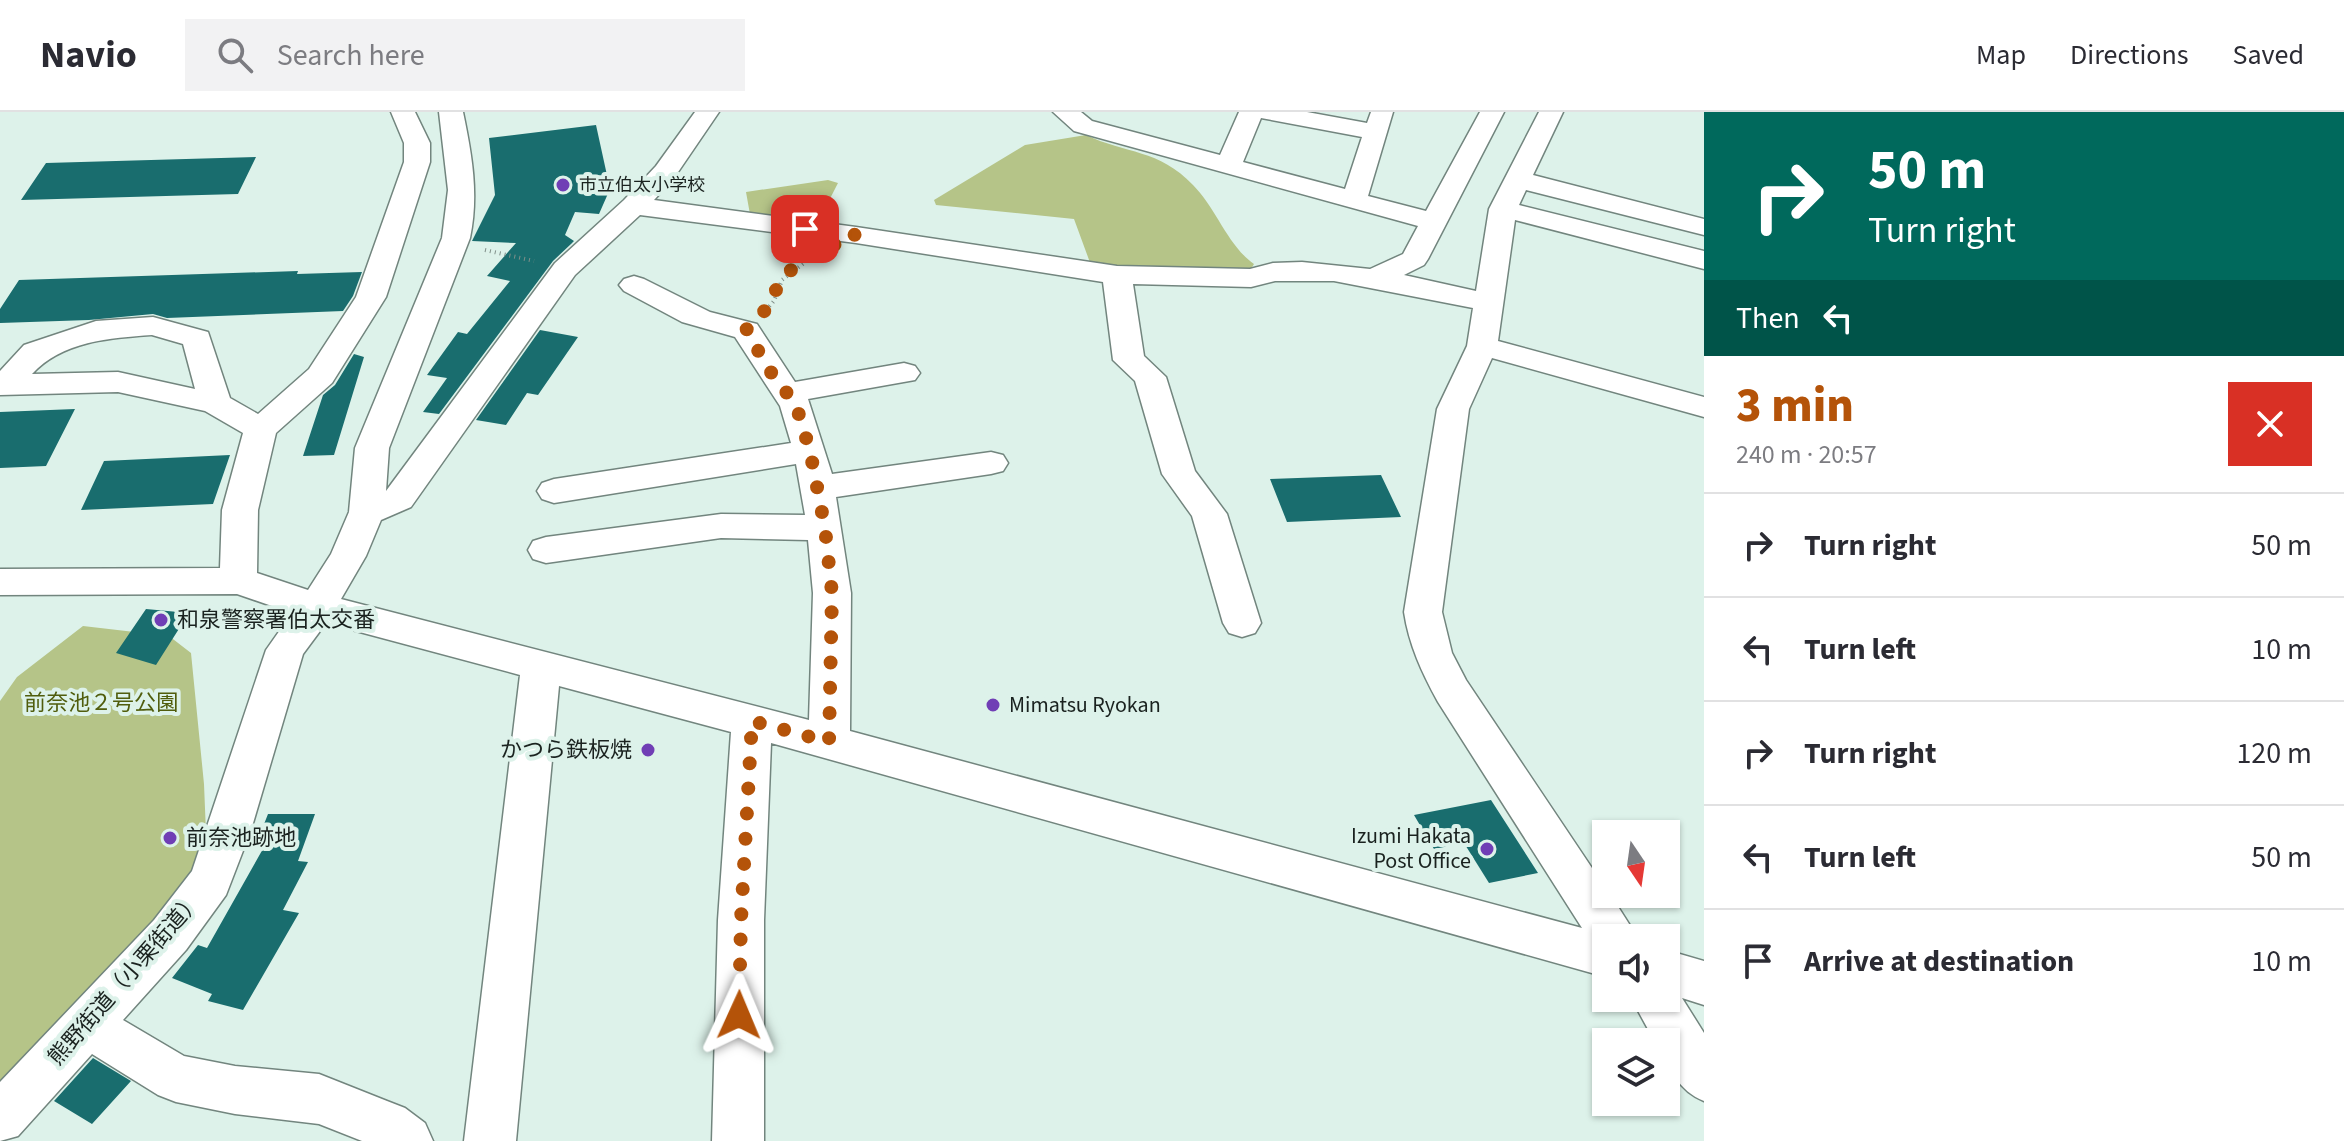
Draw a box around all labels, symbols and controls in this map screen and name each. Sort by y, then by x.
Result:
search box [185,19,745,91]
text: Navio [40,28,137,82]
icon: search [213,33,257,77]
text: Search here [277,34,425,77]
text: Map [1976,35,2026,75]
text: Directions [2070,35,2189,75]
text: Saved [2233,35,2304,75]
text: 50 m [1868,131,1986,210]
icon: right [1736,144,1840,248]
place label: 市立伯太小学校 [579,173,705,198]
marker: 市立伯太小学校 [554,176,572,194]
pin [771,195,839,263]
text: Turn right [1868,205,2016,256]
icon: arrive [783,207,827,251]
icon: left [1816,296,1860,340]
text: Then [1736,297,1800,340]
text: 3 min [1736,372,1854,440]
button: close [2228,382,2312,466]
text: 240 m · 20:57 [1736,436,1877,473]
icon: right [1736,523,1780,567]
text: Turn right [1804,524,1936,567]
text: 50 m [2251,524,2312,567]
place label: 和泉警察署伯太交番 [177,604,375,636]
marker: 和泉警察署伯太交番 [152,611,170,629]
icon: left [1736,627,1780,671]
text: Turn left [1804,628,1916,671]
text: 10 m [2251,628,2312,671]
park label: 前奈池２号公園 [24,687,178,719]
place label: Mimatsu Ryokan [1009,689,1161,721]
marker: Mimatsu Ryokan [984,696,1002,714]
icon: right [1736,731,1780,775]
text: Turn right [1804,732,1936,775]
text: 120 m [2236,732,2312,775]
place label: かつら鉄板焼 [500,734,632,766]
marker: かつら鉄板焼 [639,741,657,759]
place label: Izumi Hakata Post Office [1351,820,1471,877]
north arrow [1592,820,1680,908]
map controls [1592,820,1680,1116]
place label: 前奈池跡地 [186,822,296,854]
marker: 前奈池跡地 [161,829,179,847]
icon: left [1736,835,1780,879]
text: Turn left [1804,836,1916,879]
text: 50 m [2251,836,2312,879]
marker: Izumi Hakata Post Office [1478,840,1496,858]
street label: 熊野街道（小栗街道） [41,885,209,1073]
button: sound [1592,924,1680,1012]
icon: arrive [1736,939,1780,983]
text: Arrive at destination [1804,940,2074,983]
text: 10 m [2251,940,2312,983]
position arrow [697,973,781,1057]
button: layers [1592,1028,1680,1116]

